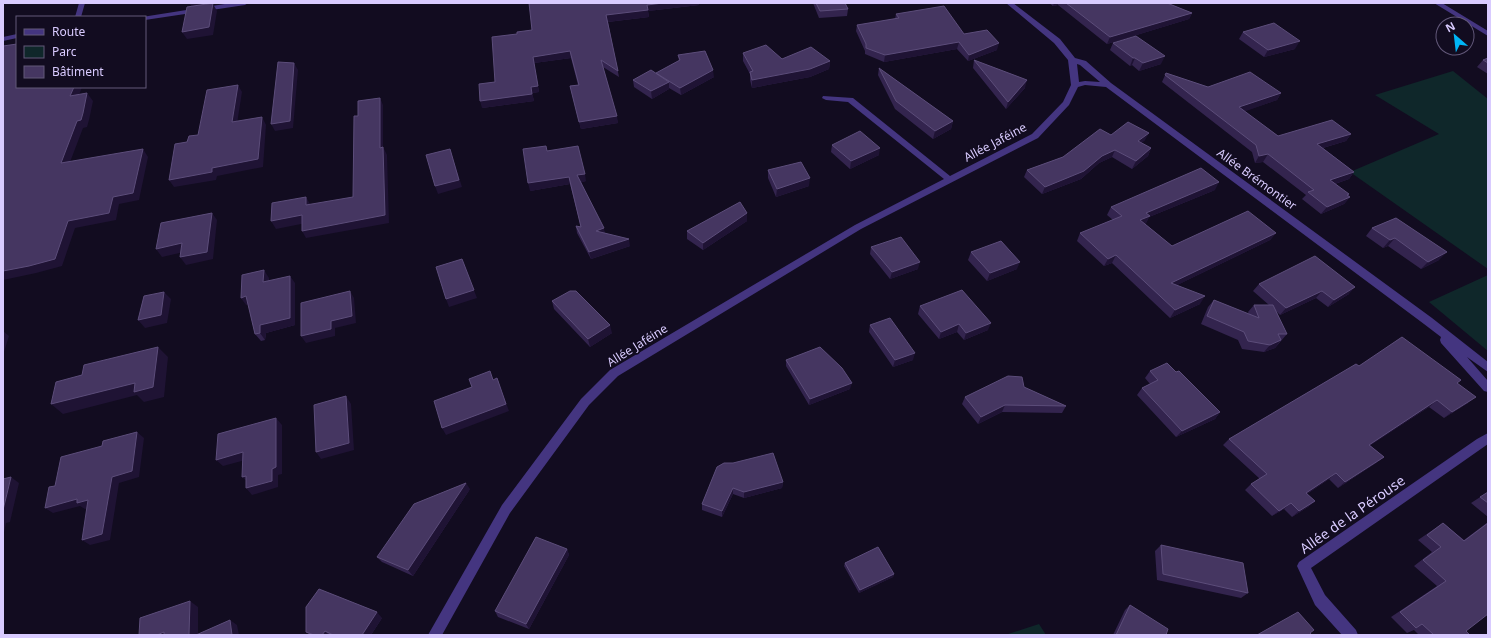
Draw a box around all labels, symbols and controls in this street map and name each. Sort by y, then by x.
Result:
legend [16,16,146,88]
north arrow [1435,16,1475,56]
text: N [1443,18,1458,35]
text: Route [52,23,85,40]
text: Parc [52,43,77,60]
text: Bâtiment [52,63,104,80]
street label: Allée Jaféine [961,118,1030,166]
street label: Allée Brémontier [1214,144,1300,214]
street label: Allée Jaféine [603,319,671,370]
street label: Allée de la Pérouse [1296,470,1409,557]

